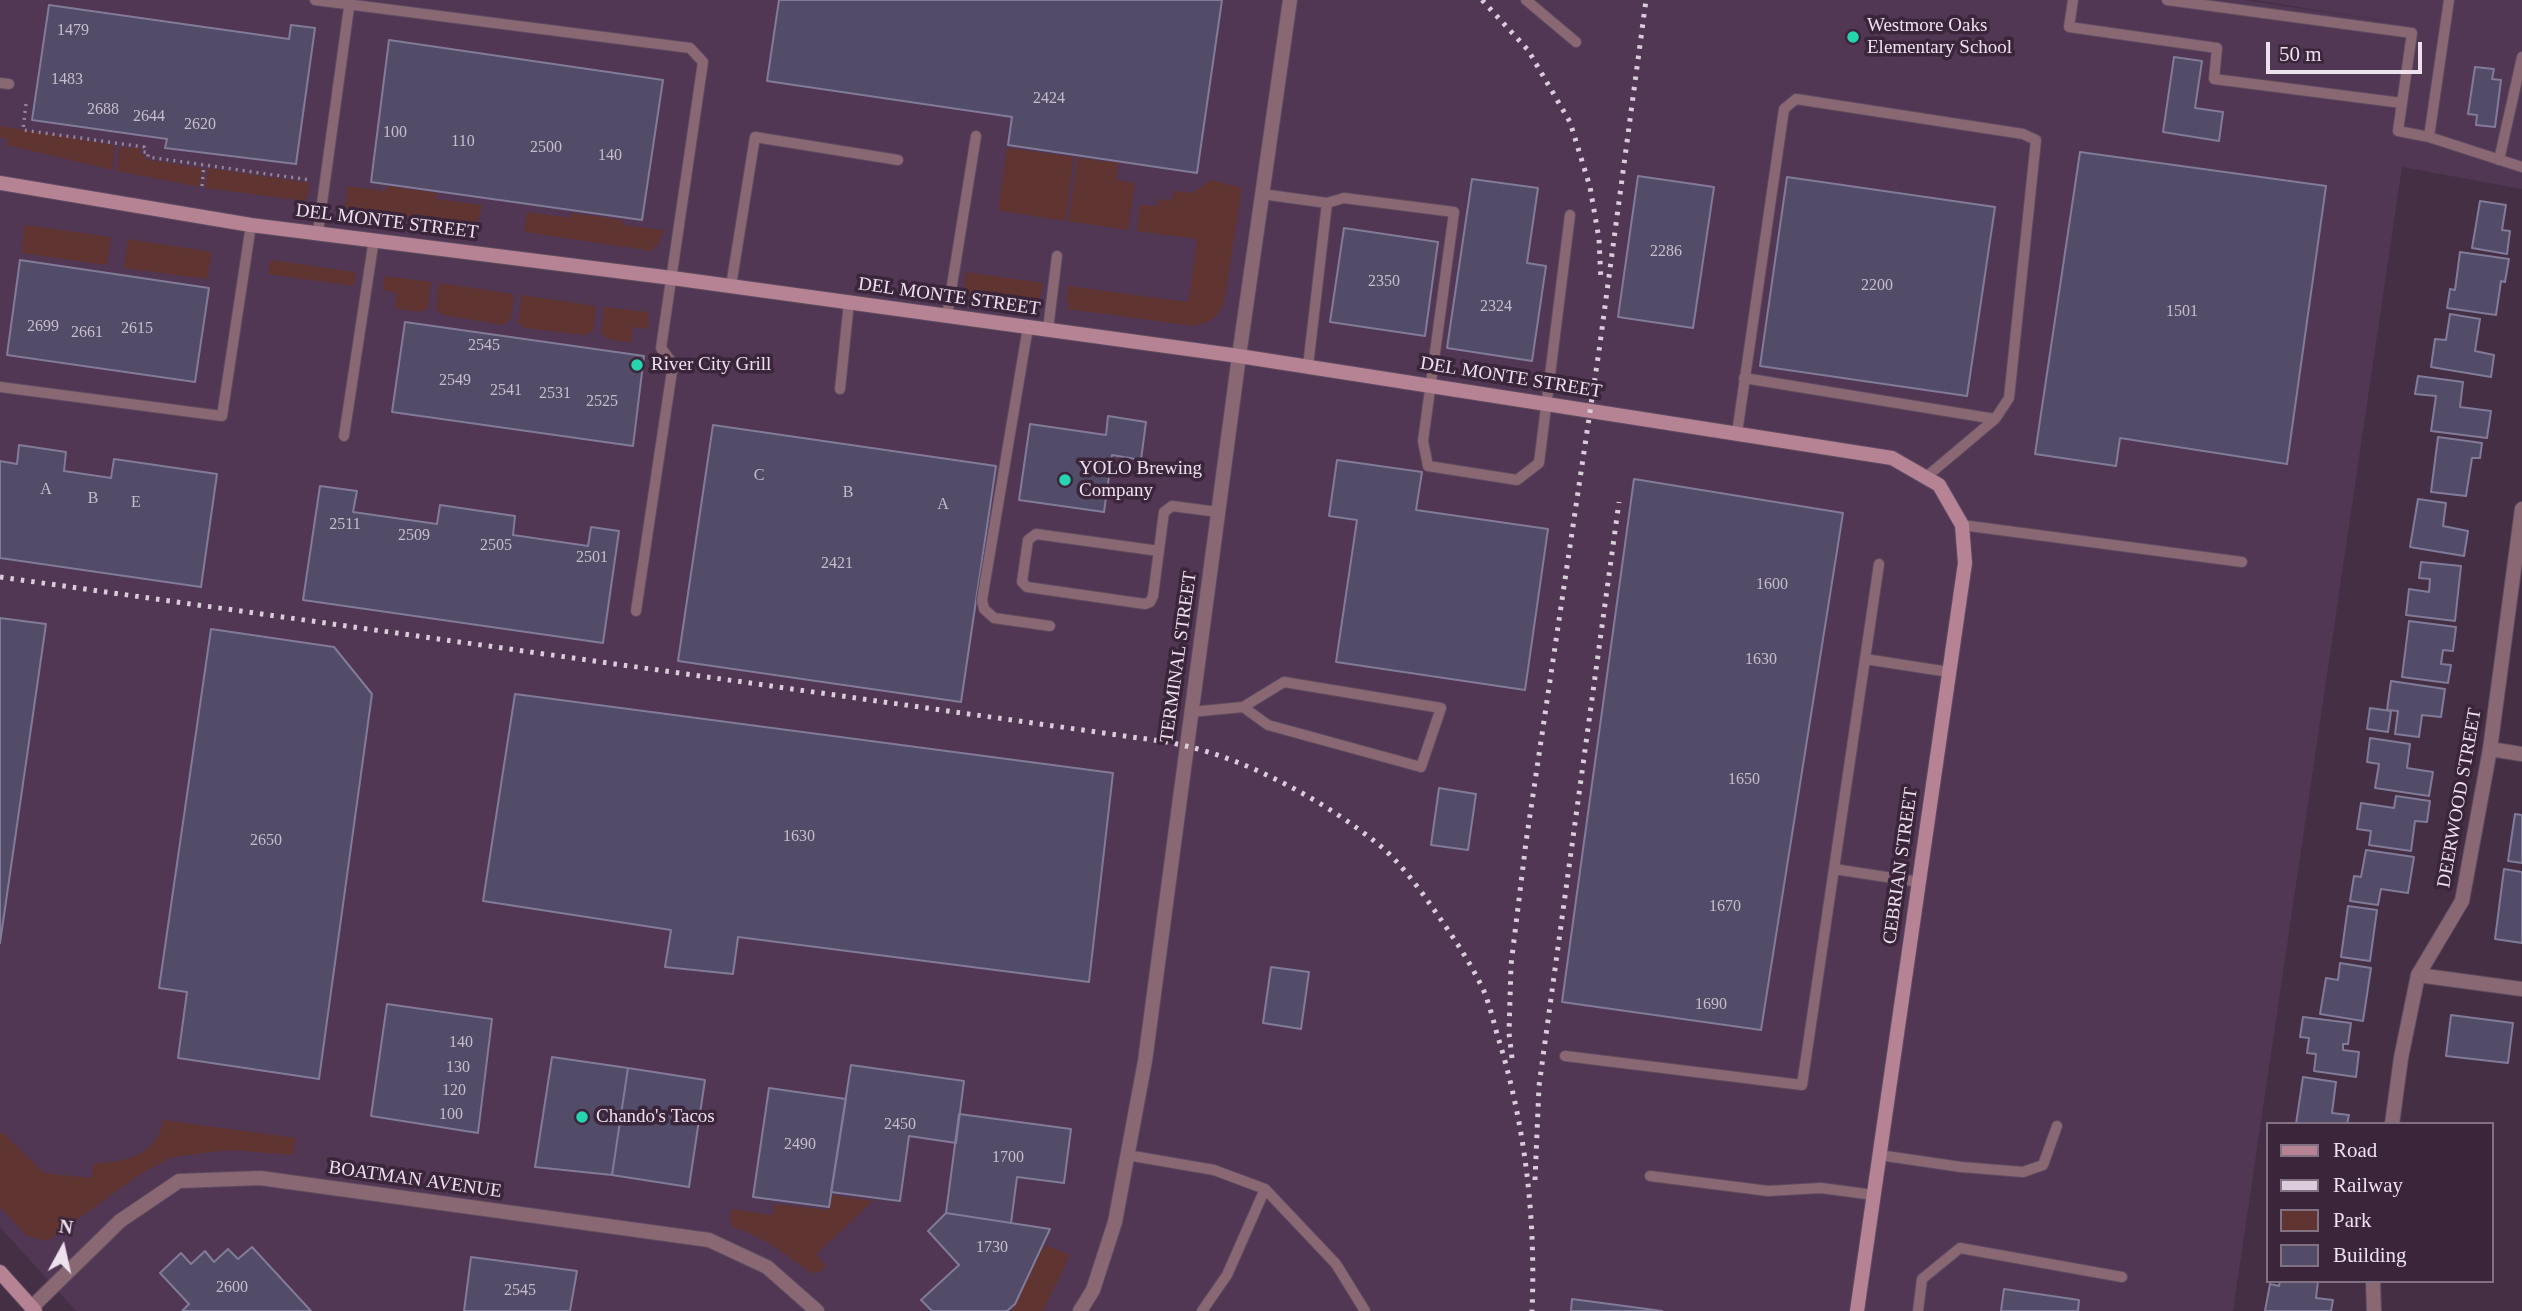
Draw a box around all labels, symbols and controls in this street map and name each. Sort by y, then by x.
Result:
place label: Westmore Oaks Elementary School [1867,15,2012,59]
house number: 1479 [57,21,89,41]
scale bar [2270,28,2426,72]
marker: Westmore Oaks Elementary School [1845,29,1861,45]
text: 50 m [2279,42,2322,66]
house number: 1483 [51,70,83,90]
house number: 2424 [1033,89,1065,109]
house number: 2688 [87,100,119,120]
house number: 2644 [133,107,165,127]
house number: 2620 [184,115,216,135]
house number: 100 [383,123,407,143]
house number: 110 [451,132,475,152]
house number: 2500 [530,138,562,158]
house number: 140 [598,146,622,166]
street label: DEL MONTE STREET [294,199,480,245]
house number: 2286 [1650,242,1682,262]
house number: 2350 [1368,272,1400,292]
street label: DEL MONTE STREET [856,273,1042,321]
house number: 2200 [1861,276,1893,296]
house number: 2324 [1480,297,1512,317]
house number: 1501 [2166,302,2198,322]
house number: 2699 [27,317,59,337]
house number: 2615 [121,319,153,339]
house number: 2661 [71,323,103,343]
house number: 2545 [468,336,500,356]
street label: DEL MONTE STREET [1419,352,1603,404]
place label: River City Grill [651,354,771,376]
marker: River City Grill [629,357,645,373]
house number: 2549 [439,371,471,391]
house number: 2541 [490,381,522,401]
house number: 2531 [539,384,571,404]
house number: 2525 [586,392,618,412]
place label: YOLO Brewing Company [1079,458,1202,502]
house number: C [754,466,764,486]
marker: YOLO Brewing Company [1057,472,1073,488]
house number: A [40,480,52,500]
house number: B [843,483,853,503]
house number: B [88,489,98,509]
house number: E [131,493,141,513]
house number: A [937,495,949,515]
house number: 2511 [329,515,361,535]
house number: 2509 [398,526,430,546]
house number: 2505 [480,536,512,556]
house number: 2501 [576,548,608,568]
house number: 2421 [821,554,853,574]
street label: TERMINAL STREET [1156,570,1202,744]
house number: 1600 [1756,575,1788,595]
house number: 1630 [1745,650,1777,670]
street label: DEERWOOD STREET [2433,706,2487,890]
house number: 1650 [1728,770,1760,790]
street label: CEBRIAN STREET [1879,786,1923,946]
house number: 1630 [783,827,815,847]
house number: 2650 [250,831,282,851]
house number: 1670 [1709,897,1741,917]
house number: 1690 [1695,995,1727,1015]
house number: 140 [449,1033,473,1053]
house number: 130 [446,1058,470,1078]
house number: 120 [442,1081,466,1101]
house number: 100 [439,1105,463,1125]
place label: Chando's Tacos [596,1106,715,1128]
marker: Chando's Tacos [574,1109,590,1125]
house number: 2450 [884,1115,916,1135]
legend [2266,1122,2494,1283]
house number: 2490 [784,1135,816,1155]
text: Road [2333,1138,2377,1162]
house number: 1700 [992,1148,1024,1168]
street label: BOATMAN AVENUE [327,1157,503,1203]
text: Railway [2333,1173,2403,1197]
text: Park [2333,1208,2372,1232]
north arrow [28,1213,98,1283]
text: N [58,1215,74,1238]
house number: 1730 [976,1238,1008,1258]
text: Building [2333,1243,2407,1267]
house number: 2600 [216,1278,248,1298]
house number: 2545 [504,1281,536,1301]

